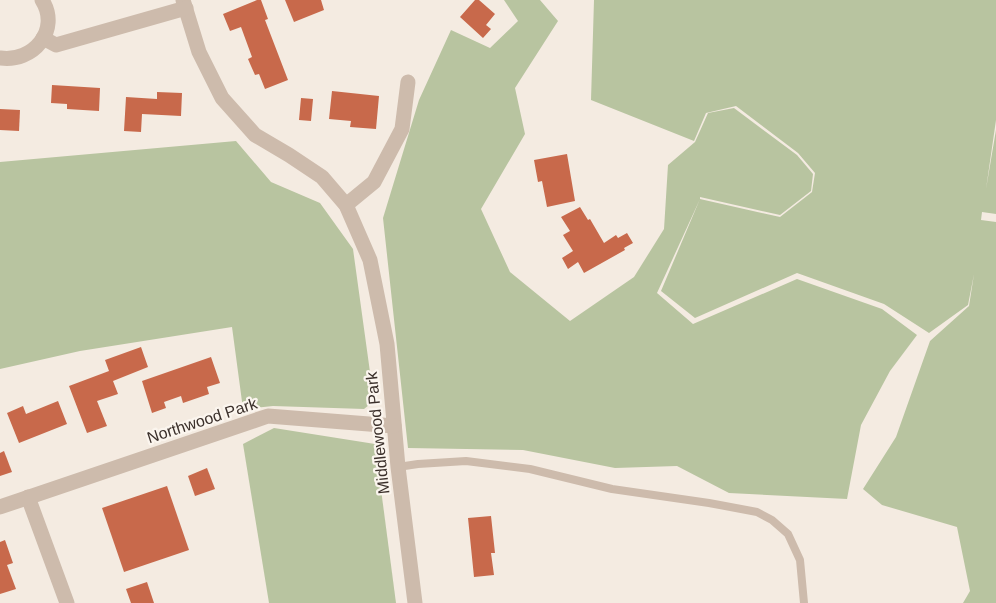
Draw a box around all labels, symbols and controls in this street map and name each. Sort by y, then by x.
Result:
street label: Middlewood Park [363,370,392,495]
street label: Northwood Park [145,394,260,446]

